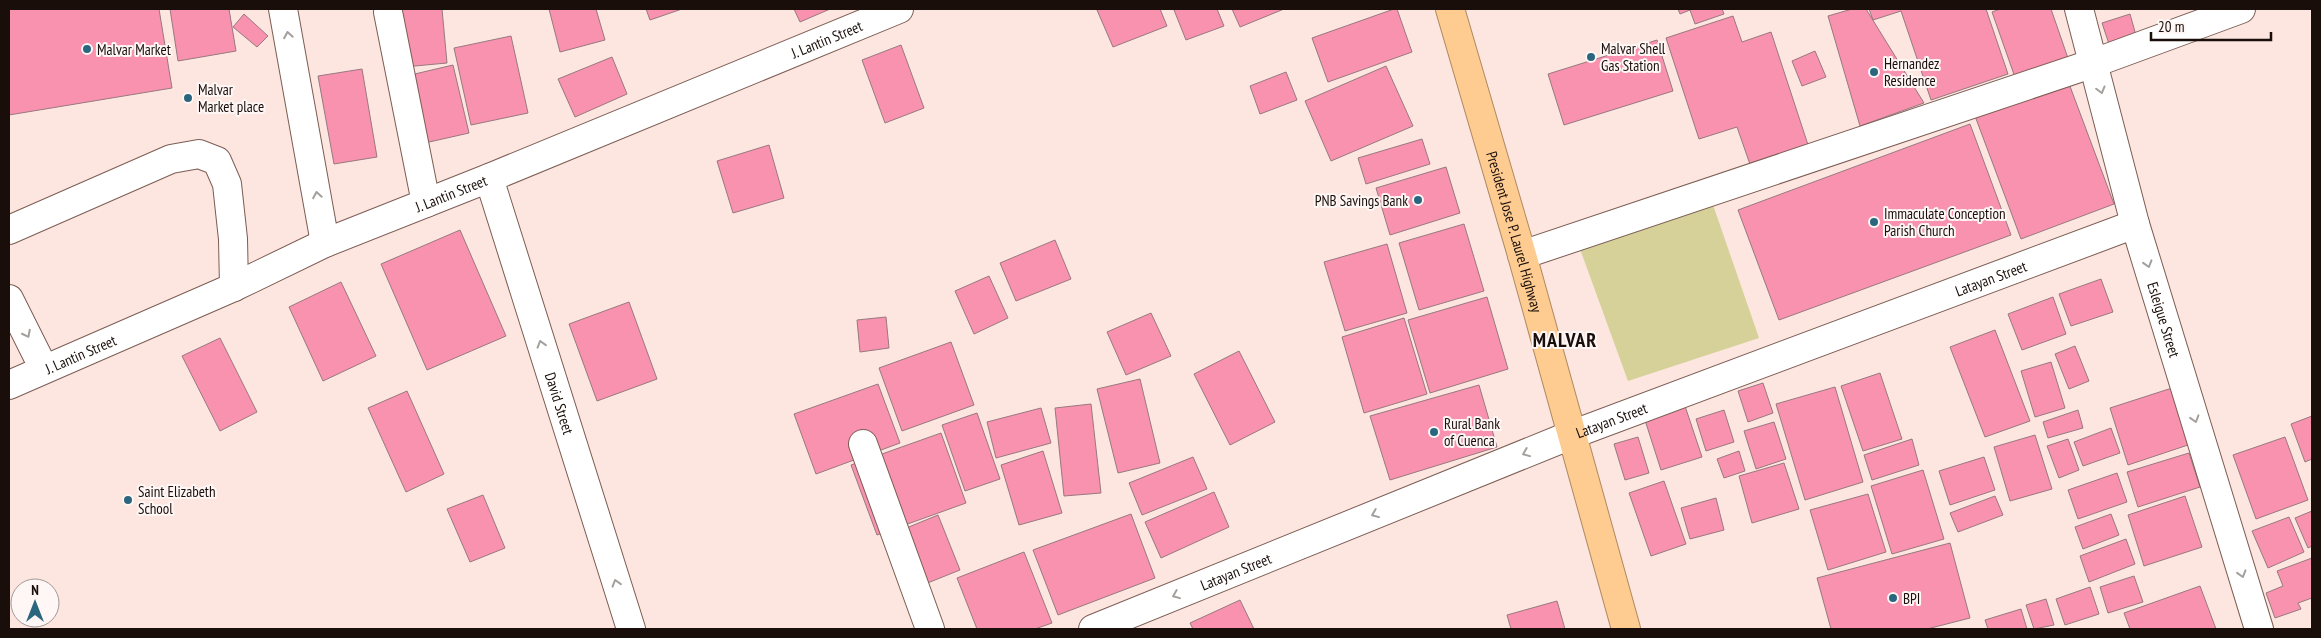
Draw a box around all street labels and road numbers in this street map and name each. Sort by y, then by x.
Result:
street label: J. Lantin Street [787,16,865,62]
street label: President Jose P. Laurel Highway [1483,149,1547,315]
street label: J. Lantin Street [411,170,490,216]
street label: Latayan Street [1952,256,2029,300]
street label: Esleigue Street [2144,279,2185,360]
street label: J. Lantin Street [41,330,119,378]
street label: David Street [541,370,579,436]
street label: Latayan Street [1573,398,1650,442]
street label: Latayan Street [1197,548,1274,594]

